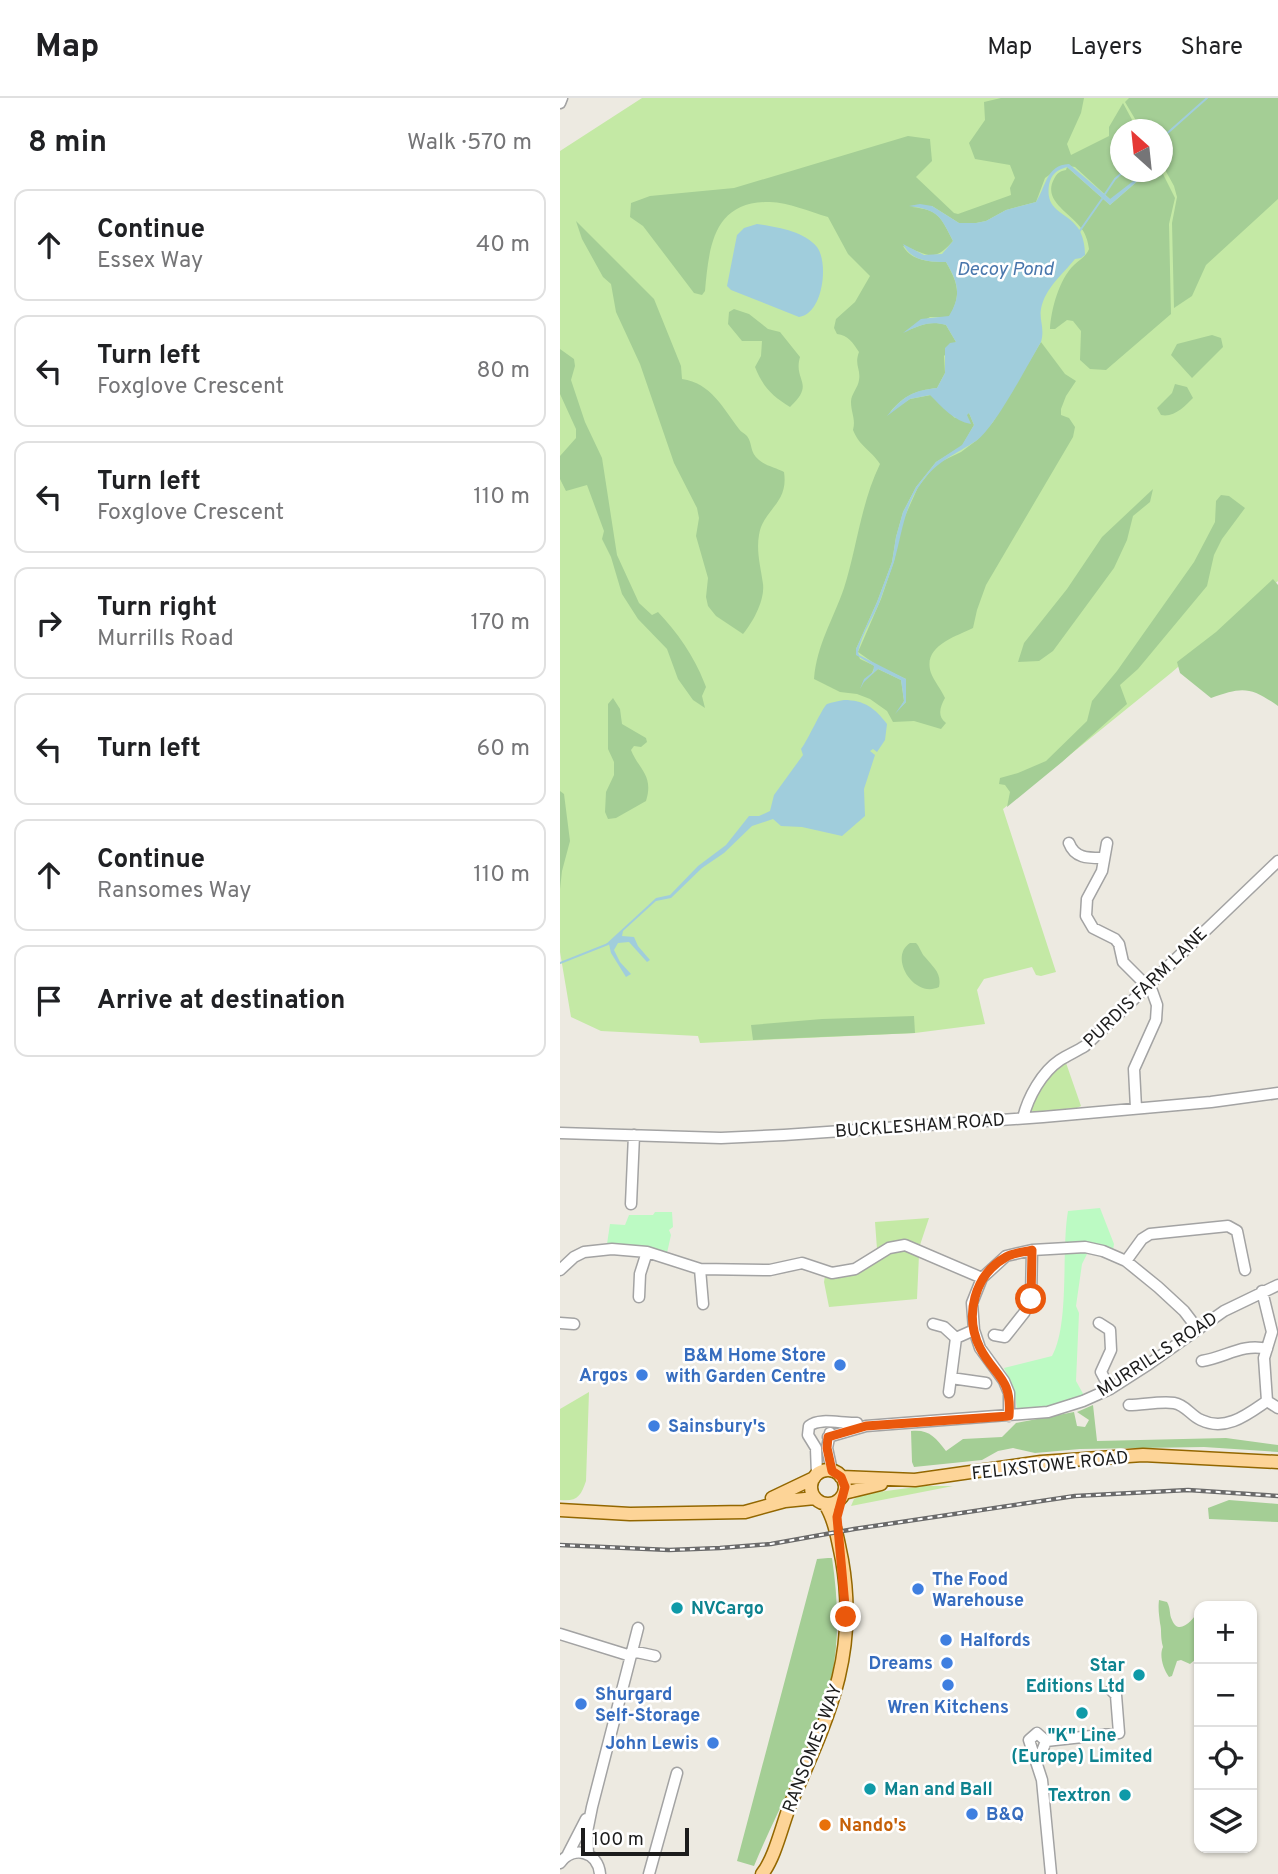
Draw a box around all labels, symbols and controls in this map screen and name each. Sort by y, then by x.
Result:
text: Map [35,27,99,69]
text: Map [987,33,1032,63]
text: Layers [1070,33,1142,63]
text: Share [1180,33,1243,63]
north arrow [1110,119,1173,182]
text: 8 min [28,125,107,162]
text: Walk · 570 m [407,129,532,158]
text: Continue [97,214,205,247]
icon: ahead [30,226,68,264]
text: 40 m [476,231,530,260]
text: Essex Way [97,247,203,276]
water label: Decoy Pond [957,258,1055,282]
text: Turn left [97,340,201,373]
icon: left [30,352,68,390]
text: 80 m [477,357,530,386]
text: Foxglove Crescent [97,373,284,402]
text: Turn left [97,466,201,499]
icon: left [30,478,68,516]
text: 110 m [473,483,530,512]
text: Foxglove Crescent [97,499,284,528]
text: Turn right [97,592,217,625]
icon: right [30,604,68,642]
text: 170 m [471,609,530,638]
text: Murrills Road [97,625,234,654]
icon: left [30,730,68,768]
text: Turn left [97,733,201,766]
text: 60 m [477,735,530,764]
text: Continue [97,844,205,877]
icon: ahead [30,856,68,894]
text: 110 m [473,861,530,890]
text: Ransomes Way [97,877,251,906]
street label: PURDIS FARM LANE [1079,923,1213,1053]
icon: arrive [30,982,68,1020]
text: Arrive at destination [97,985,345,1018]
street label: BUCKLESHAM ROAD [834,1109,1006,1144]
route start [1015,1283,1046,1314]
street label: MURRILLS ROAD [1093,1308,1222,1403]
place label: B&M Home Store with Garden Centre [665,1345,826,1389]
marker: B&M Home Store with Garden Centre [832,1357,848,1373]
place label: Argos [579,1365,628,1388]
marker: Argos [634,1367,650,1383]
place label: Sainsbury's [668,1416,766,1439]
marker: Sainsbury's [646,1418,662,1434]
street label: FELIXSTOWE ROAD [971,1447,1130,1486]
place label: The Food Warehouse [932,1569,1024,1613]
marker: The Food Warehouse [910,1581,926,1597]
place label: NVCargo [691,1598,764,1621]
marker: NVCargo [669,1600,685,1616]
route end [830,1601,861,1632]
map controls [1194,1601,1257,1853]
button: + [1194,1601,1257,1664]
place label: Halfords [960,1630,1031,1653]
marker: Halfords [938,1632,954,1648]
place label: Dreams [868,1653,933,1676]
marker: Dreams [939,1655,955,1671]
place label: Star Editions Ltd [1026,1655,1125,1699]
button: − [1194,1664,1257,1727]
marker: Star Editions Ltd [1131,1667,1147,1683]
marker: Wren Kitchens [940,1677,956,1693]
street label: RANSOMES WAY [778,1681,849,1816]
place label: Shurgard Self-Storage [595,1684,700,1728]
marker: Shurgard Self-Storage [573,1696,589,1712]
place label: Wren Kitchens [887,1697,1009,1720]
marker: "K" Line (Europe) Limited [1074,1705,1090,1721]
place label: "K" Line (Europe) Limited [1011,1725,1153,1769]
button: locate [1194,1727,1257,1790]
place label: John Lewis [605,1733,699,1756]
marker: John Lewis [705,1735,721,1751]
place label: Man and Ball [884,1779,993,1802]
marker: Man and Ball [862,1781,878,1797]
place label: Textron [1048,1785,1111,1808]
marker: Textron [1117,1787,1133,1803]
button: layers [1194,1790,1257,1853]
place label: B&Q [986,1804,1024,1827]
marker: B&Q [964,1806,980,1822]
place label: Nando's [839,1815,907,1838]
marker: Nando's [817,1817,833,1833]
scale bar [581,1825,690,1857]
text: 100 m [592,1828,644,1852]

